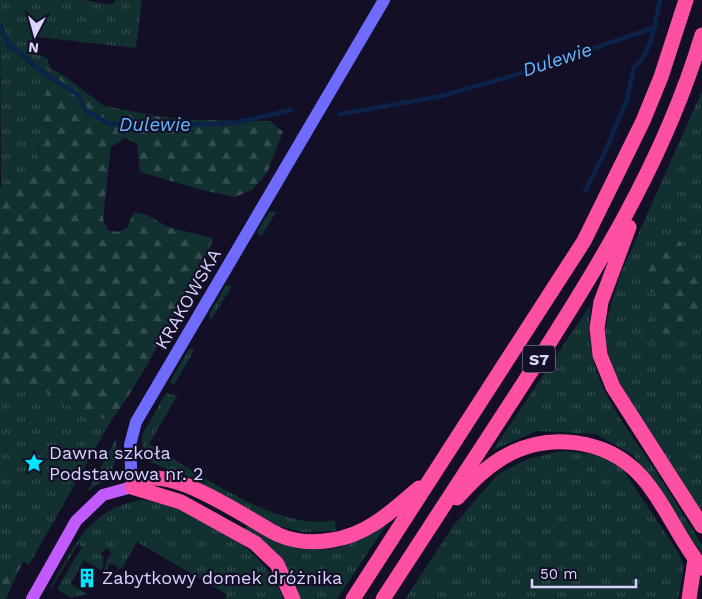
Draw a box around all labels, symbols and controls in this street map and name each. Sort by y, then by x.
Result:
north arrow [10,10,60,60]
water label: Dulewie [519,37,595,82]
text: N [28,39,40,56]
water label: Dulewie [119,113,191,136]
street label: KRAKOWSKA [150,245,225,353]
road number: S7 [523,346,555,372]
place label: Dawna szkoła Podstawowa nr. 2 [49,442,203,484]
place icon: Dawna szkoła Podstawowa nr. 2 [23,452,45,474]
scale bar [532,556,636,588]
text: 50 m [540,565,577,583]
building icon: Zabytkowy domek dróżnika [76,567,98,589]
place label: Zabytkowy domek dróżnika [102,567,342,588]

